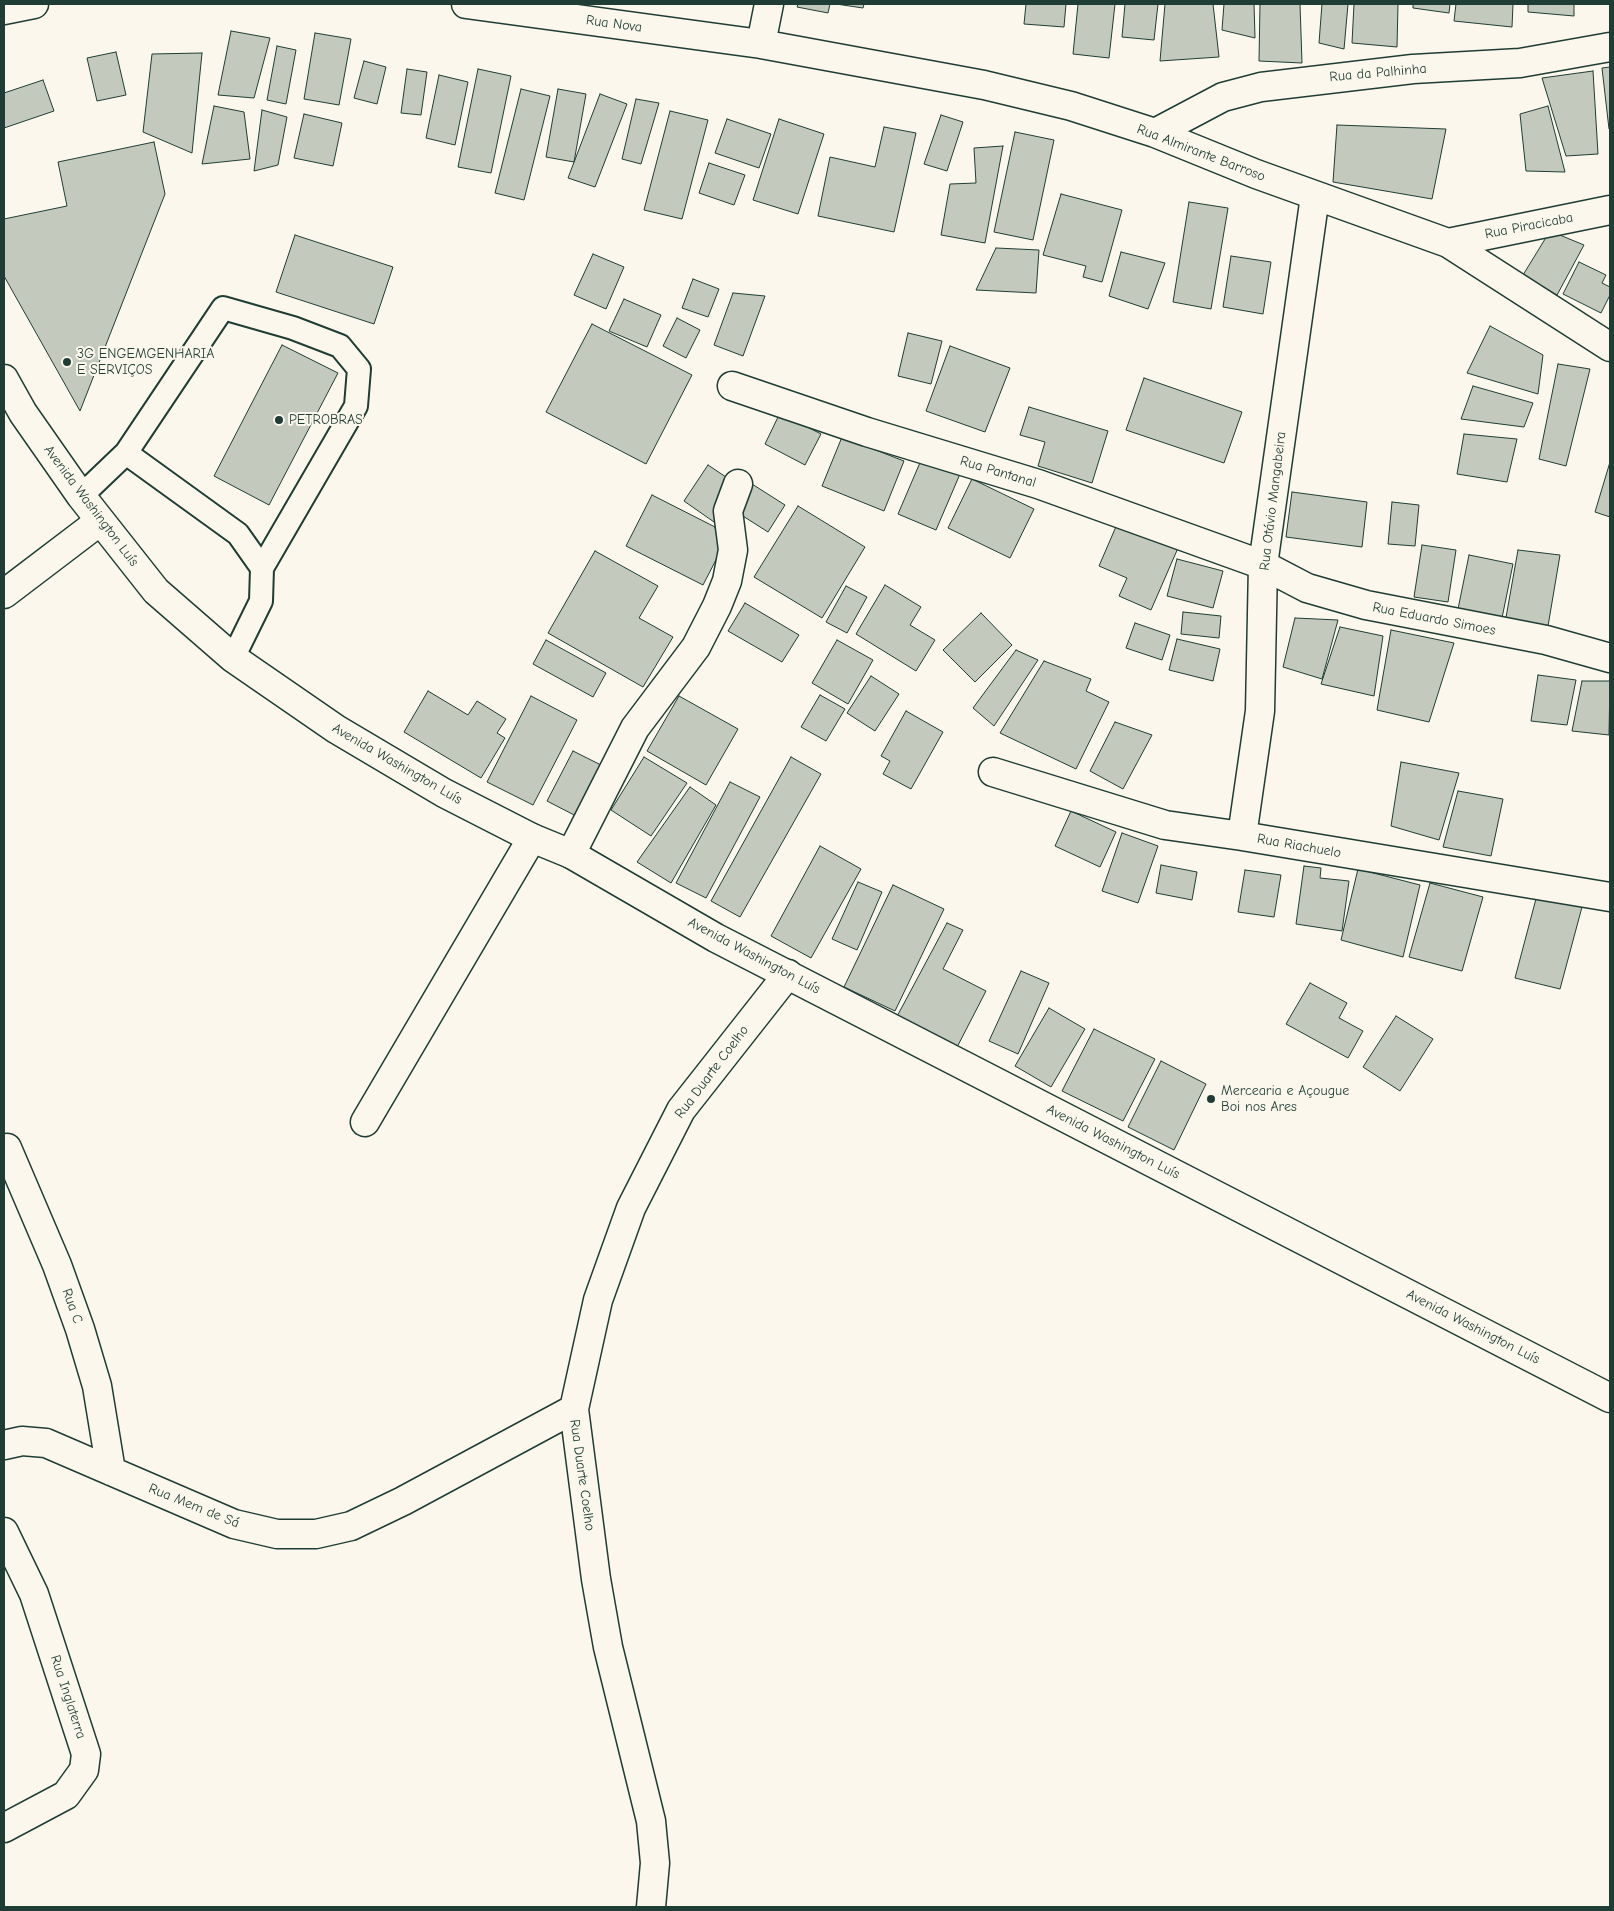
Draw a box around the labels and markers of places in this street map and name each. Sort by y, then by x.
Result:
place label: 3G ENGEMGENHARIA E SERVIÇOS [77,346,214,378]
marker: 3G ENGEMGENHARIA E SERVIÇOS [61,356,73,368]
place label: PETROBRAS [289,412,363,428]
marker: PETROBRAS [273,414,285,426]
place label: Mercearia e Açougue Boi nos Ares [1221,1083,1349,1116]
marker: Mercearia e Açougue Boi nos Ares [1205,1093,1217,1105]

